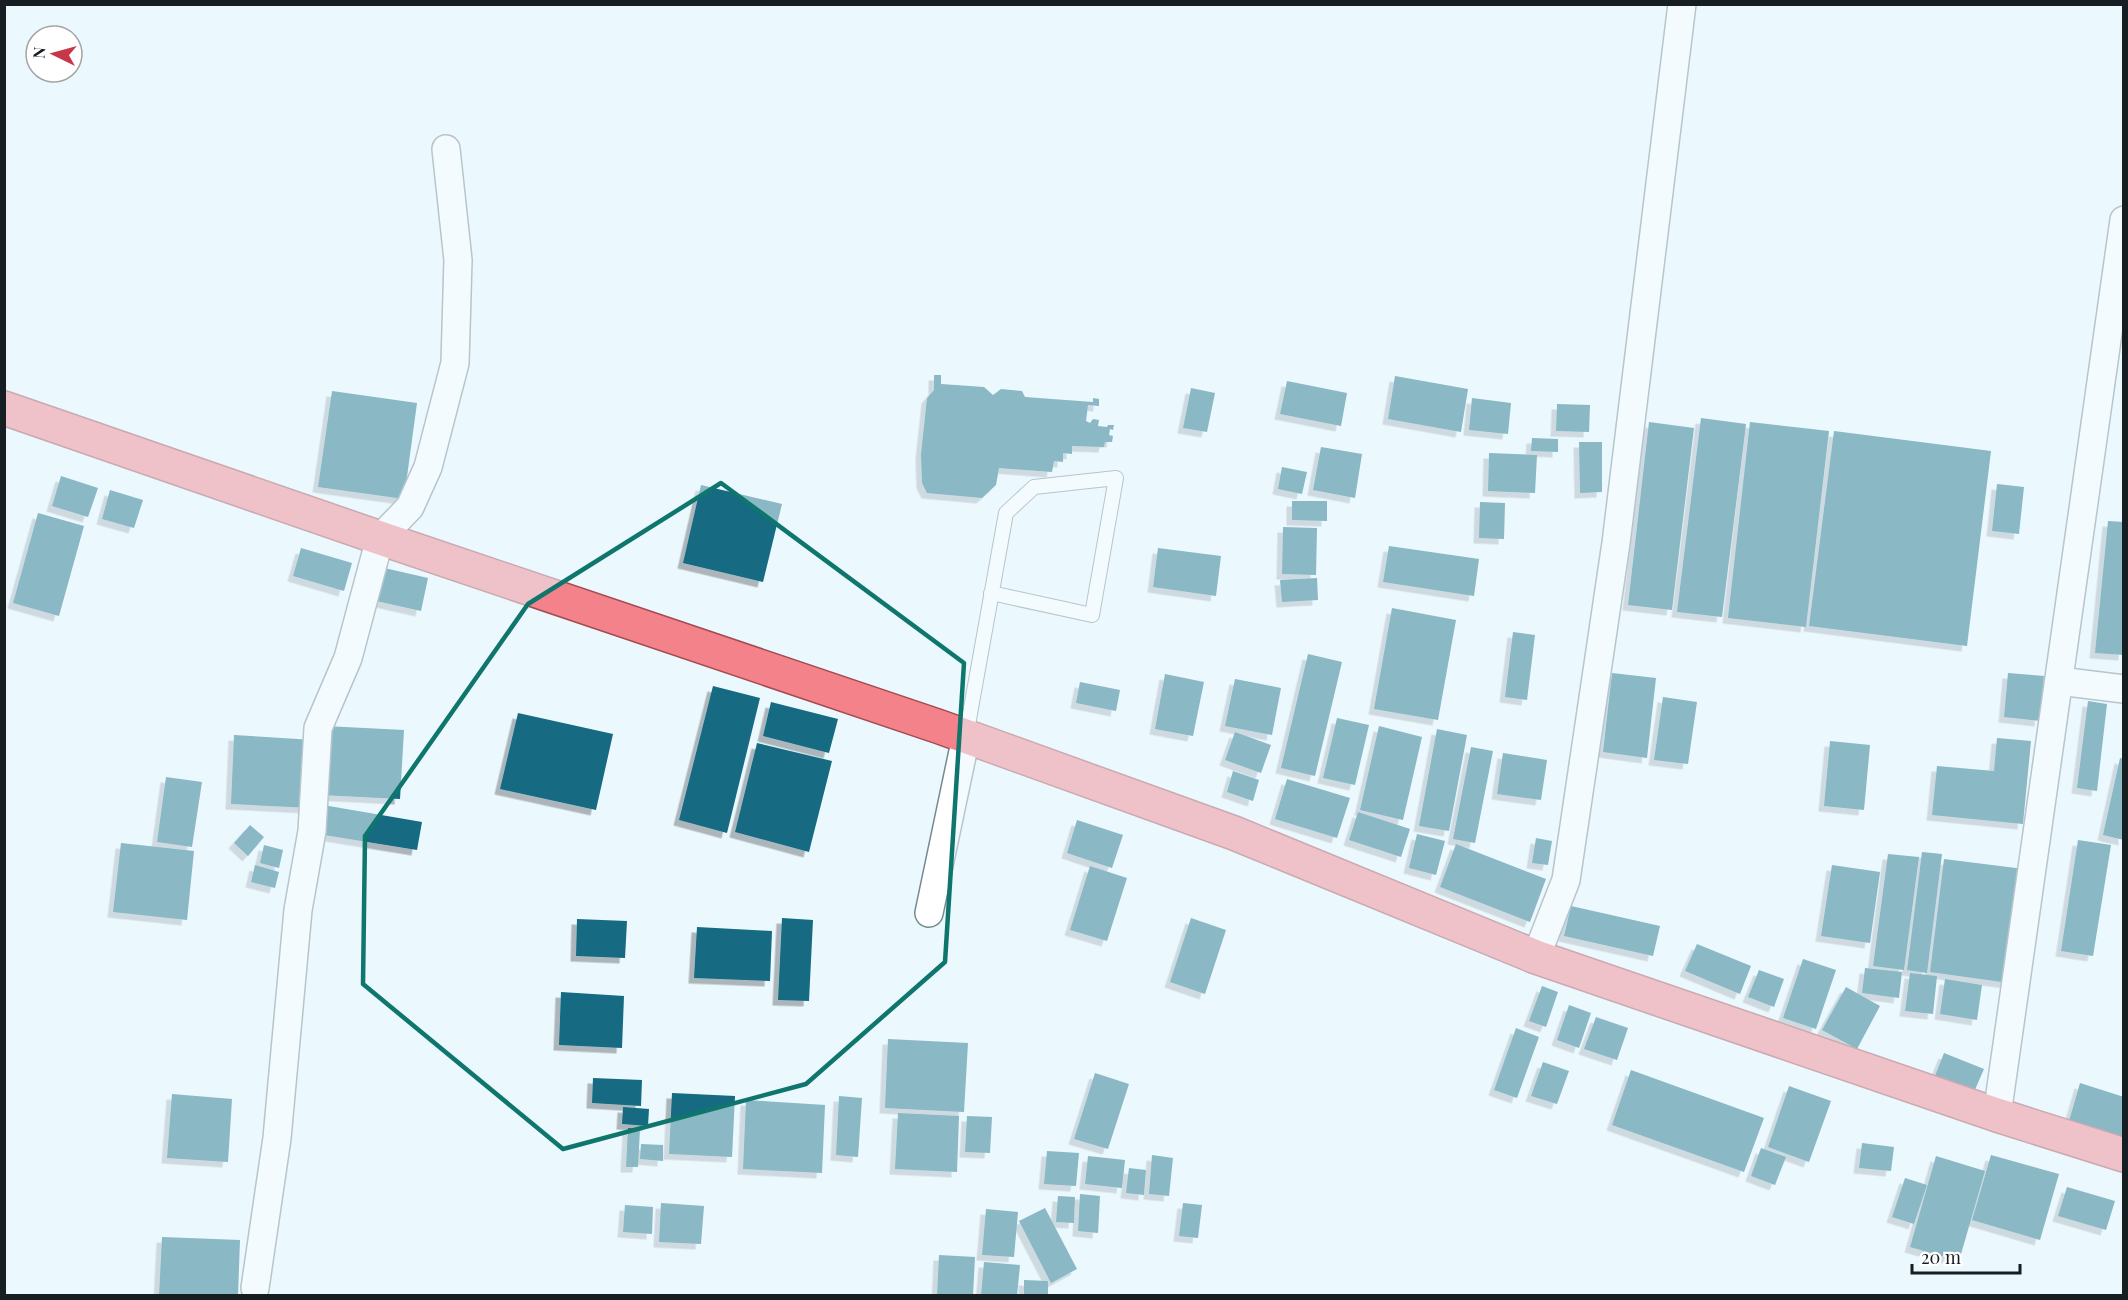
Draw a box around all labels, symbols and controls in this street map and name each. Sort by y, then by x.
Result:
north arrow [24,24,84,84]
text: N [28,46,50,59]
scale bar [1912,1237,2020,1275]
text: 20 m [1921,1245,1961,1269]

